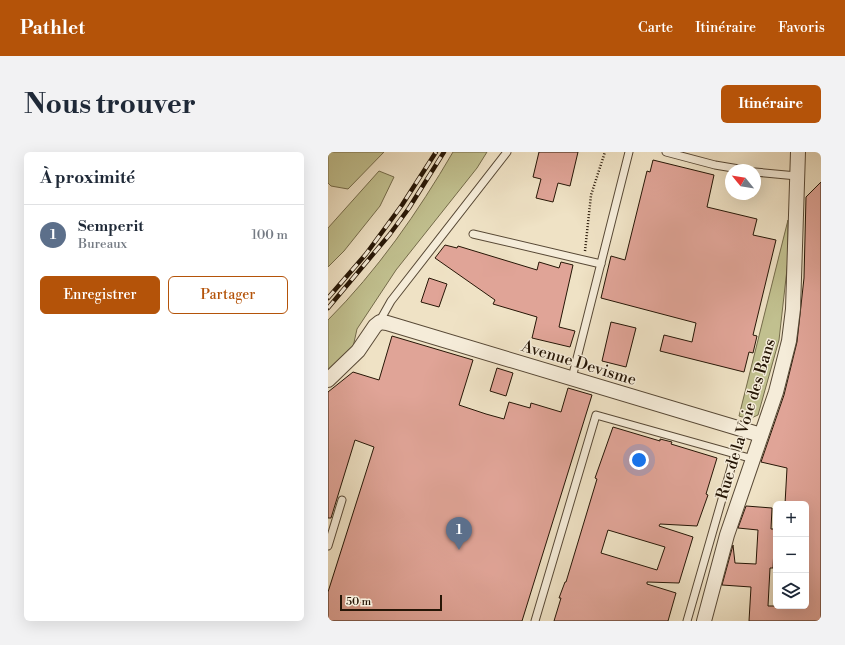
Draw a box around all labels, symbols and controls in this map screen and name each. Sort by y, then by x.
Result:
text: Pathlet [20,16,85,40]
text: Carte [638,19,673,37]
text: Itinéraire [695,19,756,37]
text: Favoris [778,19,825,37]
button: Itinéraire [721,85,821,123]
text: Nous trouver [24,87,196,122]
north arrow [725,164,761,200]
text: À proximité [40,167,135,189]
text: Semperit [78,217,144,236]
text: 1 [50,227,56,243]
text: 100 m [252,227,288,243]
text: Bureaux [78,236,127,252]
button: Enregistrer [40,276,160,314]
button: Partager [168,276,288,314]
street label: Avenue Devisme [518,336,639,390]
street label: Rue de la Voie des Bans [712,336,780,502]
your location [629,450,649,470]
map controls [773,501,809,609]
button: + [773,501,809,537]
pin: 1 [446,517,472,550]
button: − [773,537,809,573]
button: layers [773,573,809,609]
scale bar [340,593,442,612]
text: 50 m [346,595,371,609]

